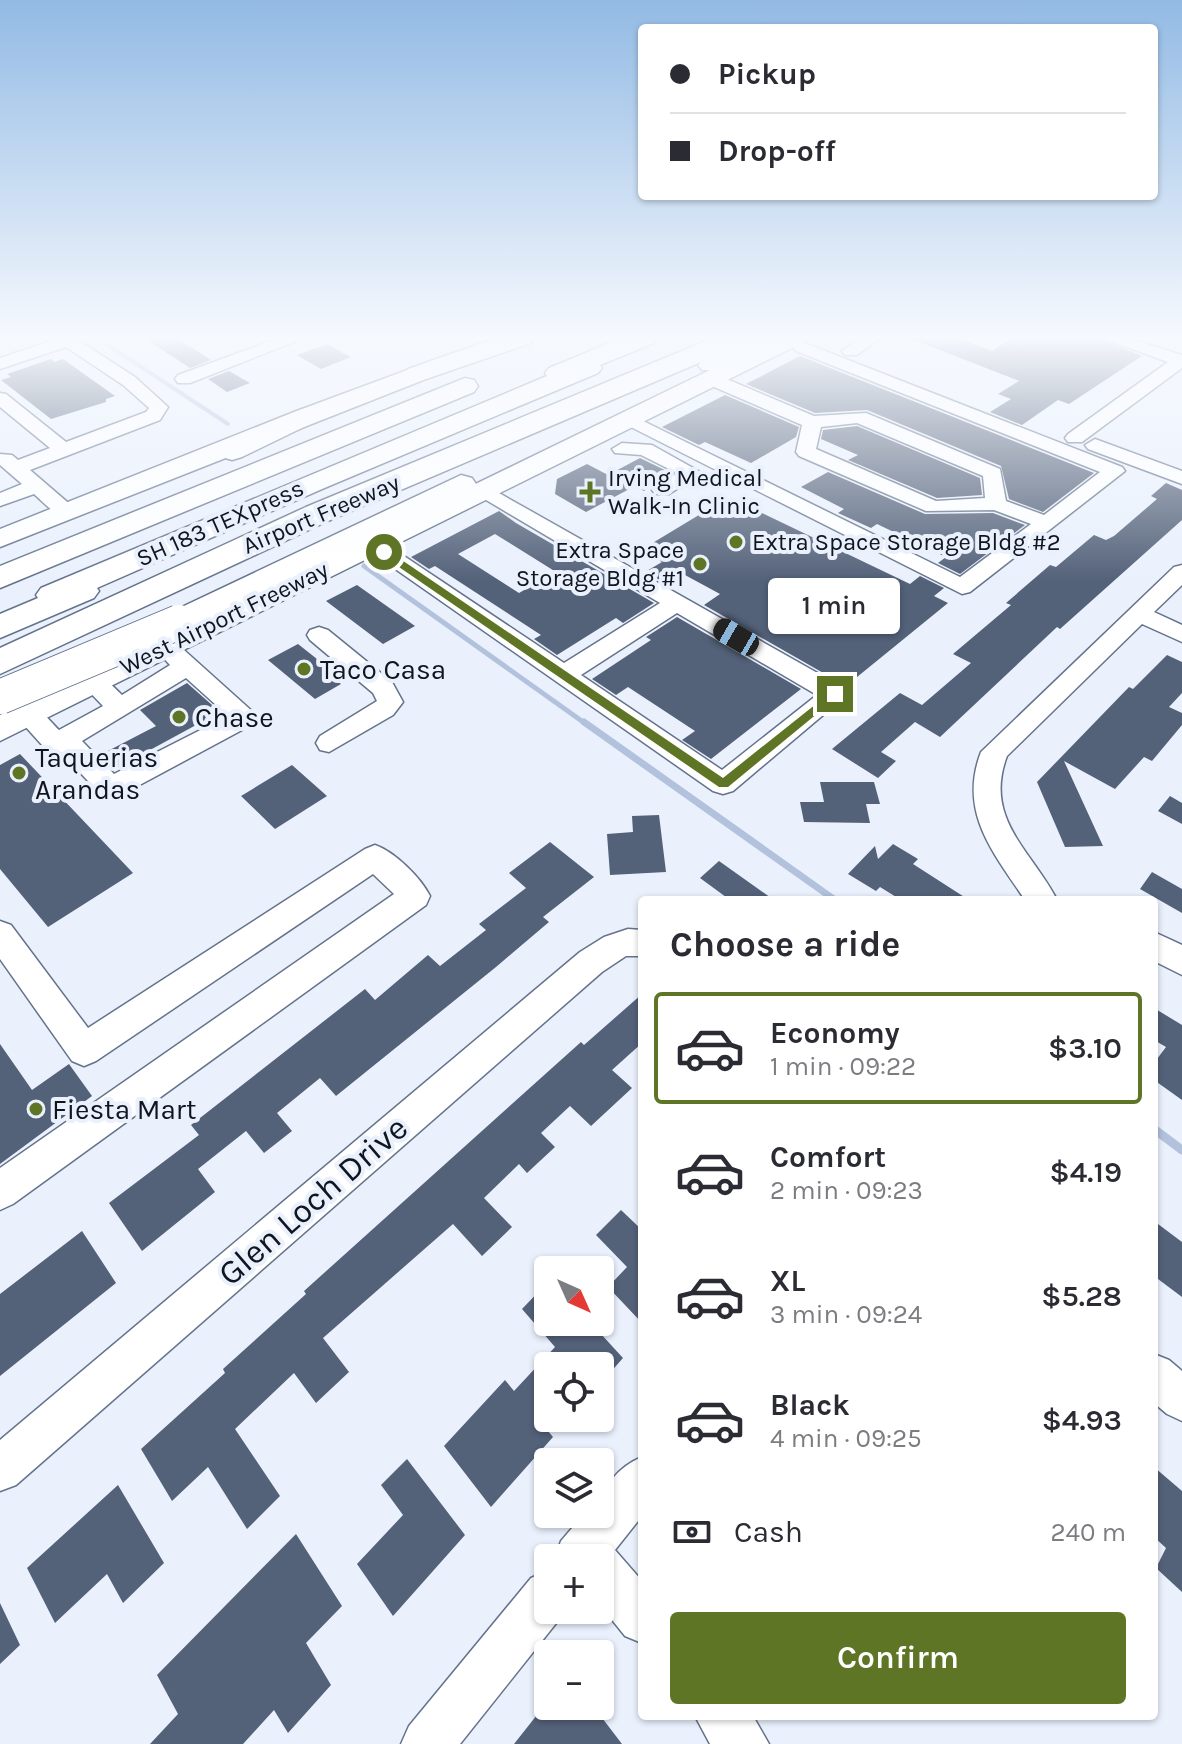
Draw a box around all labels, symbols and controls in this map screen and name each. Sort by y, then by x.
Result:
text: Pickup [718,56,816,92]
text: Drop-off [718,133,836,169]
place label: Irving Medical Walk-In Clinic [608,464,763,520]
street label: Airport Freeway [238,468,404,560]
street label: SH 183 TEXpress [132,474,308,572]
marker: Irving Medical Walk-In Clinic [579,481,601,503]
place label: Extra Space Storage Bldg #2 [752,528,1061,556]
marker: Extra Space Storage Bldg #2 [727,533,745,551]
route start [366,534,402,570]
place label: Extra Space Storage Bldg #1 [516,536,684,592]
street label: West Airport Freeway [115,555,333,681]
marker: Extra Space Storage Bldg #1 [691,555,709,573]
callout: 1 min [769,578,901,634]
text: 1 min [802,590,866,621]
car [709,615,763,659]
place label: Taco Casa [320,653,446,686]
marker: Taco Casa [295,660,313,678]
route end [817,676,853,712]
place label: Chase [195,701,274,734]
marker: Chase [170,708,188,726]
place label: Taquerias Arandas [35,741,158,806]
marker: Taquerias Arandas [10,764,28,782]
text: Choose a ride [670,923,900,965]
icon: car [674,1012,746,1084]
text: Economy [770,1015,900,1051]
text: $3.10 [1048,1030,1122,1066]
text: 1 min · 09:22 [770,1051,916,1082]
place label: Fiesta Mart [52,1093,196,1126]
marker: Fiesta Mart [27,1100,45,1118]
street label: Glen Loch Drive [210,1108,416,1294]
icon: car [674,1136,746,1208]
text: Comfort [770,1139,886,1175]
text: $4.19 [1050,1154,1122,1190]
text: 2 min · 09:23 [770,1175,923,1206]
north arrow [534,1256,614,1336]
map controls [534,1256,614,1720]
icon: car [674,1260,746,1332]
text: XL [770,1263,805,1299]
text: $5.28 [1041,1278,1122,1314]
text: 3 min · 09:24 [770,1299,922,1330]
button: locate [534,1352,614,1432]
icon: car [674,1384,746,1456]
text: Black [770,1387,850,1423]
text: $4.93 [1042,1402,1122,1438]
text: 4 min · 09:25 [770,1423,922,1454]
button: layers [534,1448,614,1528]
icon: cash [670,1510,714,1554]
text: Cash [734,1514,803,1550]
text: 240 m [1050,1517,1126,1548]
button: + [534,1544,614,1624]
button: Confirm [670,1612,1126,1704]
button: − [534,1640,614,1720]

